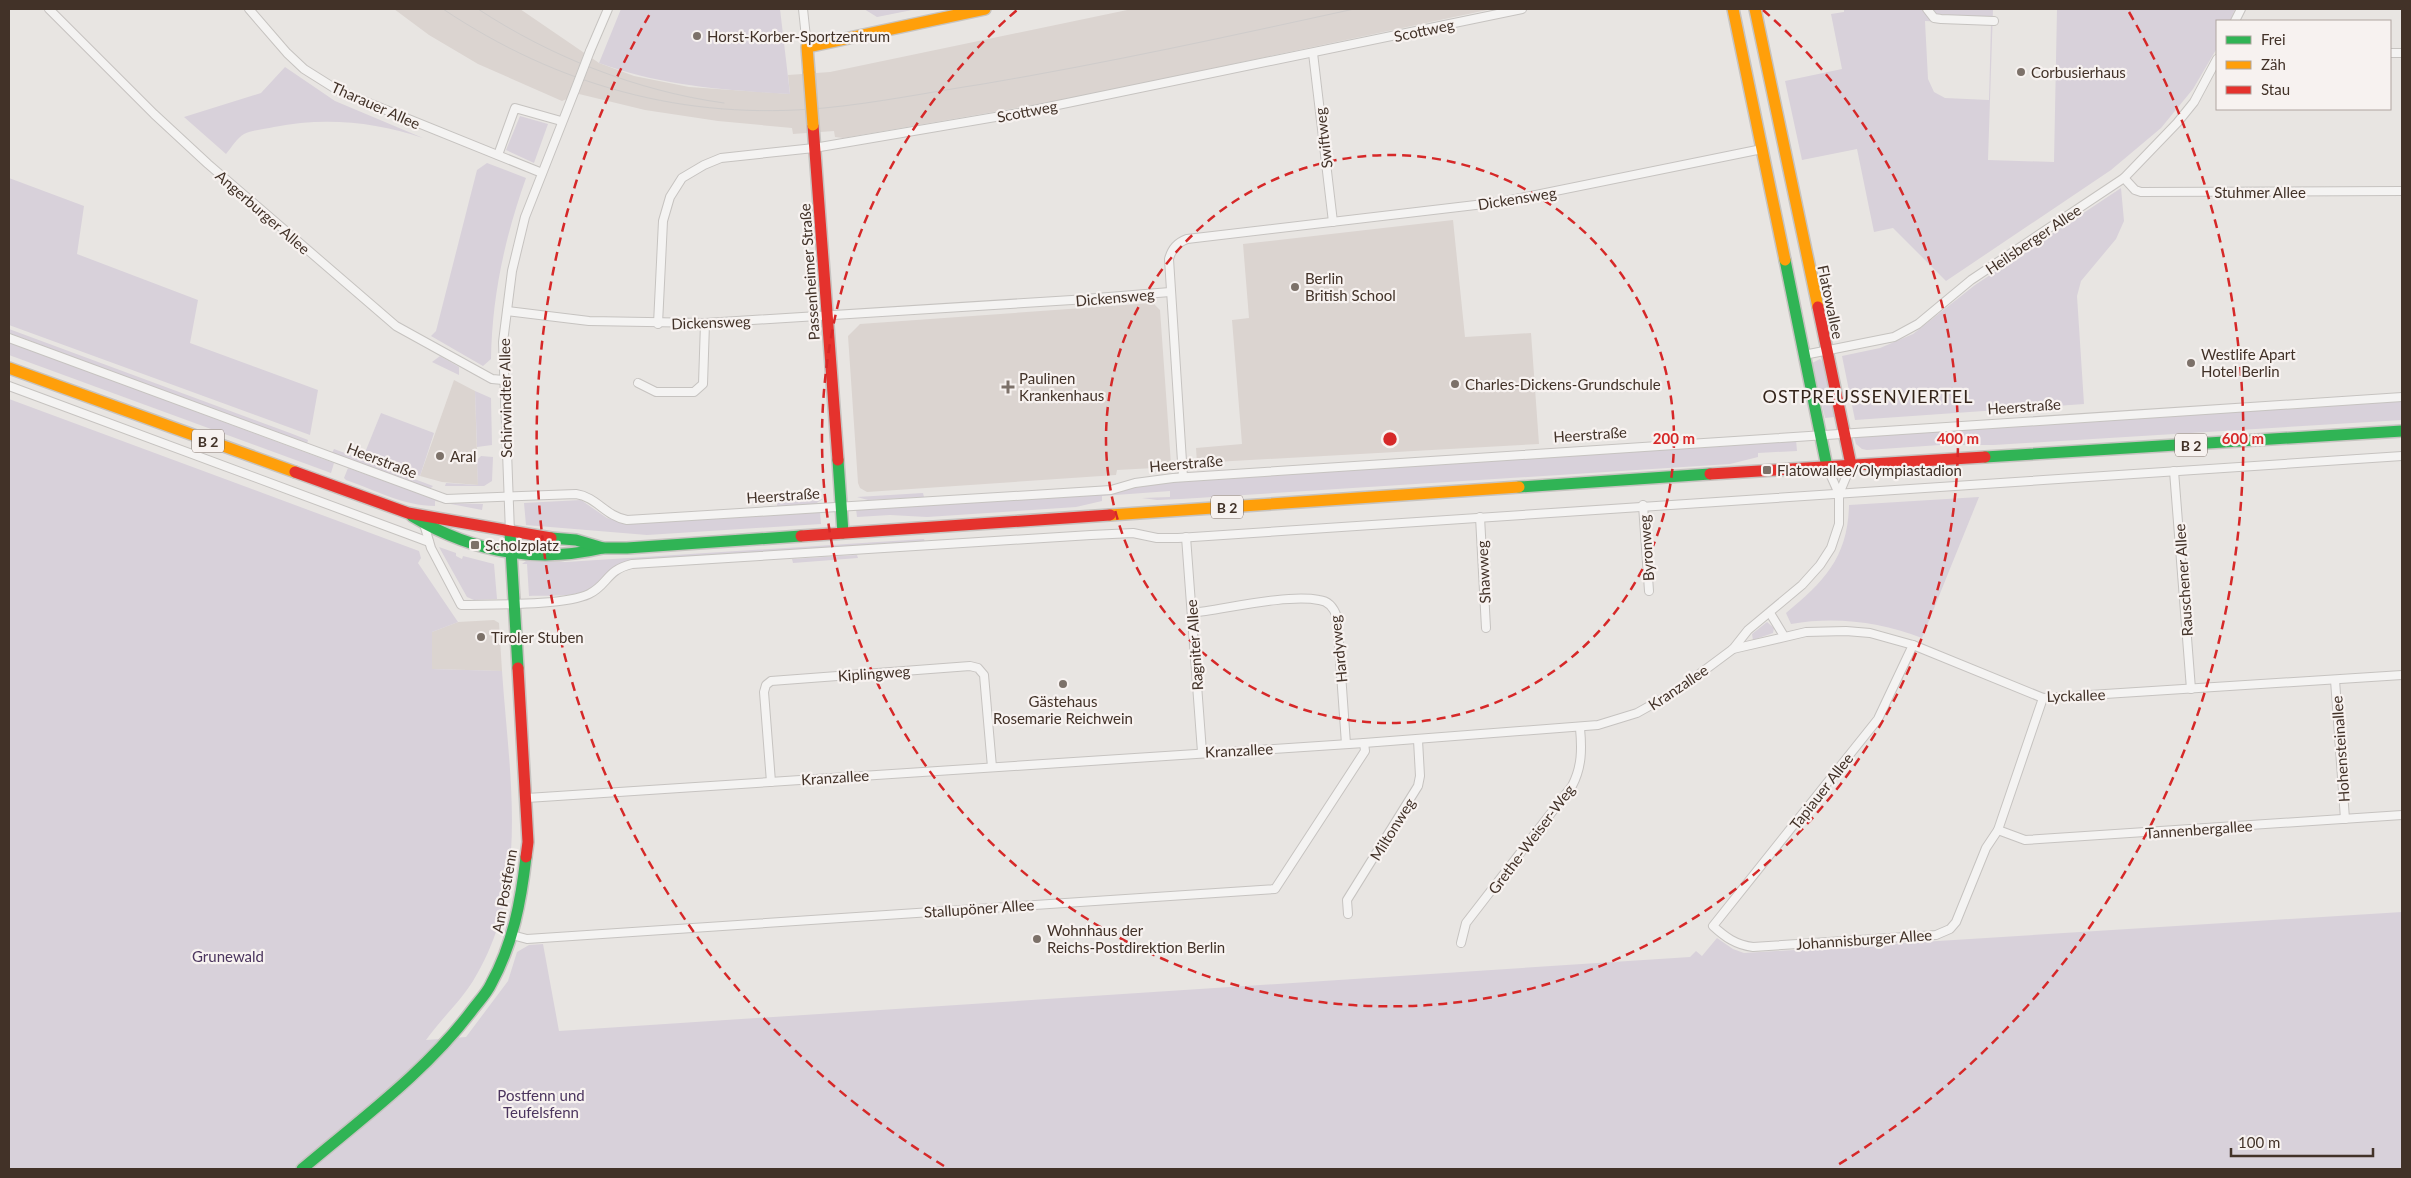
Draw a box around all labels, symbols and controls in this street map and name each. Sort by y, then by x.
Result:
street label: Scottweg [1392,15,1456,45]
legend [2216,20,2391,110]
place label: Horst-Korber-Sportzentrum [707,27,890,45]
marker: Horst-Korber-Sportzentrum [691,30,703,42]
text: Frei [2261,30,2286,48]
text: Zäh [2261,55,2286,73]
place label: Corbusierhaus [2031,63,2126,81]
marker: Corbusierhaus [2015,66,2027,78]
street label: Tharauer Allee [329,77,423,133]
text: Stau [2261,80,2290,98]
street label: Scottweg [995,96,1059,126]
street label: Swiftweg [1310,106,1336,169]
street label: Angerburger Allee [212,166,314,258]
street label: Dickensweg [1476,183,1558,213]
street label: Stuhmer Allee [2214,183,2306,201]
street label: Heilsberger Allee [1982,200,2084,278]
street label: Passenheimer Straße [795,203,823,341]
street label: Flatowallee [1814,263,1848,341]
place label: Berlin British School [1305,269,1396,304]
marker: Berlin British School [1289,281,1301,293]
street label: Dickensweg [1075,285,1156,309]
street label: Dickensweg [671,312,751,332]
street label: Schirwindter Allee [495,338,515,458]
place label: Westlife Apart Hotel Berlin [2201,345,2296,380]
marker: Westlife Apart Hotel Berlin [2185,357,2197,369]
place label: Paulinen Krankenhaus [1019,369,1104,404]
place label: Charles-Dickens-Grundschule [1465,375,1661,393]
marker: Charles-Dickens-Grundschule [1449,378,1461,390]
marker: Paulinen Krankenhaus [1001,380,1015,394]
district label: OSTPREUSSENVIERTEL [1763,385,1973,407]
street label: Heerstraße [1987,394,2061,418]
street label: Heerstraße [1553,422,1627,446]
text: 200 m [1653,429,1695,447]
text: 400 m [1937,429,1979,447]
text: 600 m [2222,429,2264,447]
road number: B 2 [192,430,224,452]
centre of rings [1381,430,1399,448]
road number: B 2 [2175,434,2207,456]
street label: Heerstraße [344,438,420,482]
place label: Aral [450,447,476,465]
marker: Aral [434,450,446,462]
street label: Heerstraße [1148,451,1224,475]
place label: Flatowallee/Olympiastadion [1777,461,1962,479]
marker: Flatowallee/Olympiastadion [1761,464,1773,476]
street label: Heerstraße [746,483,820,507]
road number: B 2 [1211,496,1243,518]
street label: Byronweg [1635,514,1657,582]
street label: Rauschener Allee [2170,523,2196,637]
place label: Scholzplatz [485,536,559,554]
marker: Scholzplatz [469,539,481,551]
street label: Shawweg [1472,540,1494,604]
street label: Ragniter Allee [1182,599,1206,691]
street label: Hardyweg [1326,614,1350,683]
place label: Tiroler Stuben [491,628,584,646]
marker: Tiroler Stuben [475,631,487,643]
street label: Kranzallee [1645,660,1711,714]
street label: Kiplingweg [837,661,911,685]
marker: Gästehaus Rosemarie Reichwein [1057,678,1069,690]
street label: Lyckallee [2046,685,2106,705]
place label: Gästehaus Rosemarie Reichwein [993,692,1133,727]
street label: Hohensteinallee [2327,695,2353,803]
street label: Kranzallee [1204,739,1274,761]
street label: Tapiauer Allee [1786,749,1856,833]
street label: Kranzallee [800,766,870,788]
street label: Grethe-Weiser-Weg [1484,781,1578,897]
street label: Miltonweg [1366,794,1418,864]
street label: Tannenbergallee [2145,816,2253,842]
street label: Am Postfenn [488,848,520,934]
street label: Stallupöner Allee [923,895,1035,921]
place label: Wohnhaus der Reichs-Postdirektion Berlin [1047,921,1225,956]
street label: Johannisburger Allee [1795,925,1933,953]
marker: Wohnhaus der Reichs-Postdirektion Berlin [1031,933,1043,945]
park label: Grunewald [192,947,264,965]
park label: Postfenn und Teufelsfenn [497,1086,585,1121]
scale bar [2231,1126,2374,1158]
text: 100 m [2238,1133,2280,1151]

